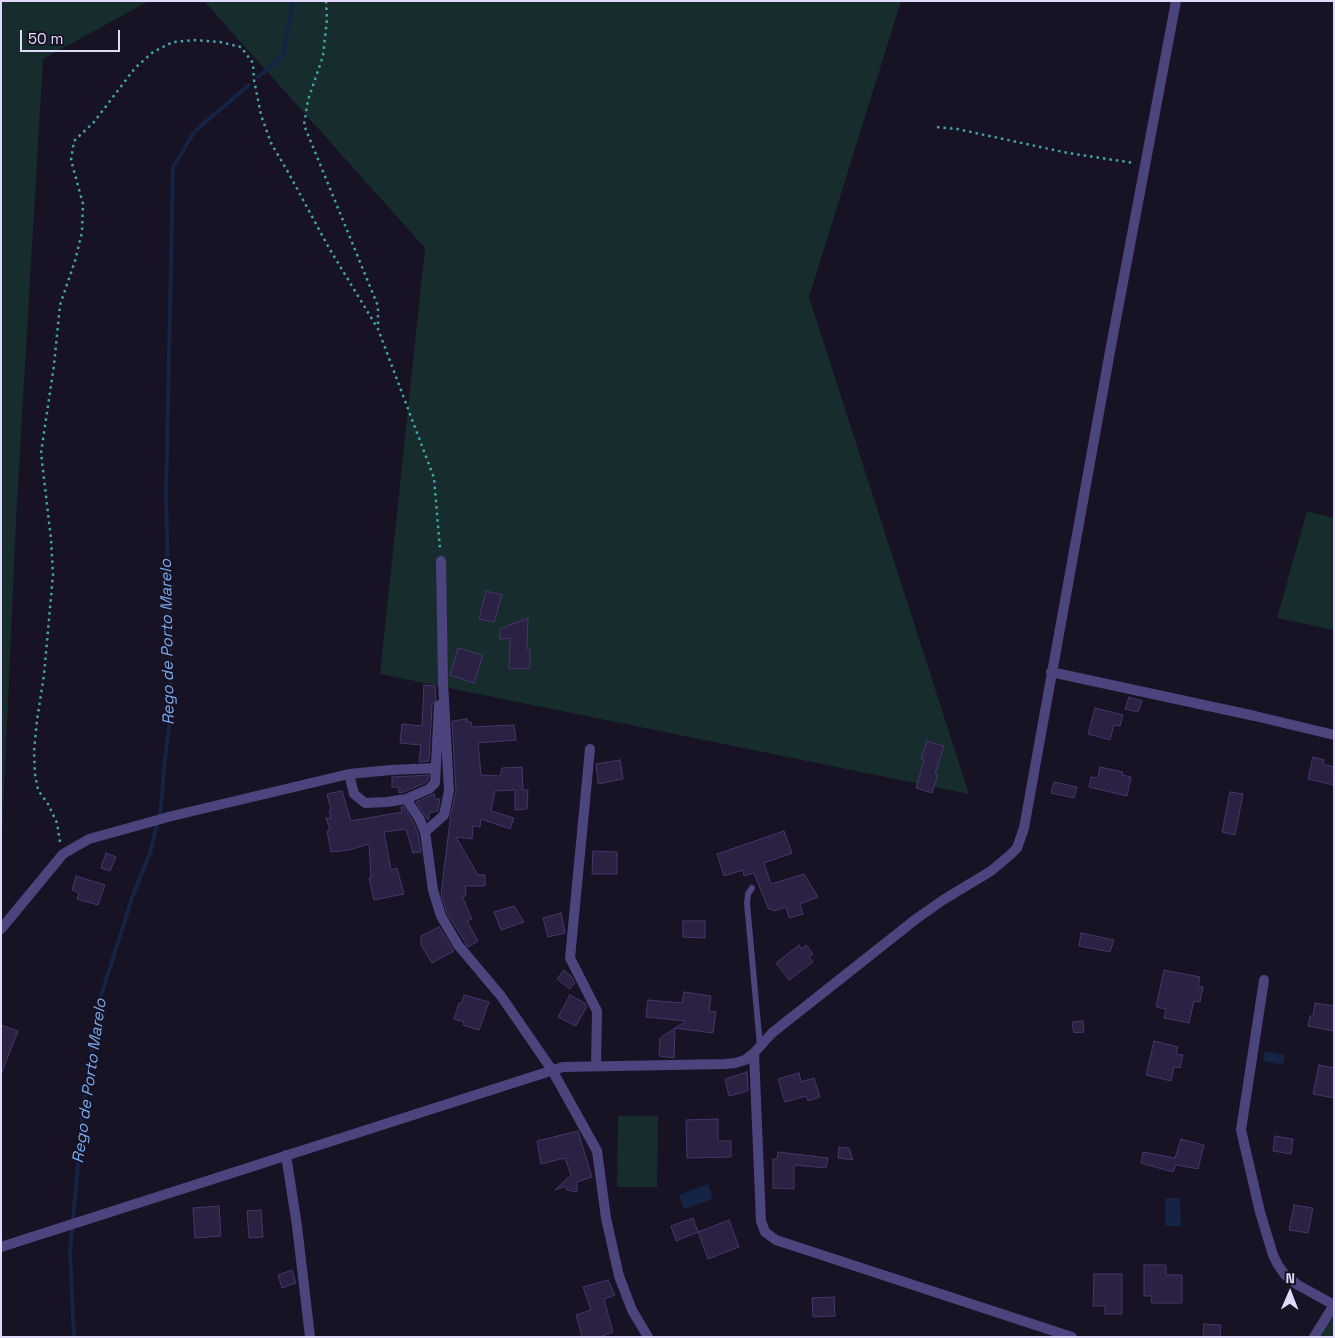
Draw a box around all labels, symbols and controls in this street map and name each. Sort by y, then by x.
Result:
scale bar [22,20,122,52]
text: 50 m [28,29,63,48]
water label: Rego de Porto Marelo [157,559,179,725]
water label: Rego de Porto Marelo [69,997,111,1165]
north arrow [1265,1268,1315,1318]
text: N [1285,1269,1295,1287]

